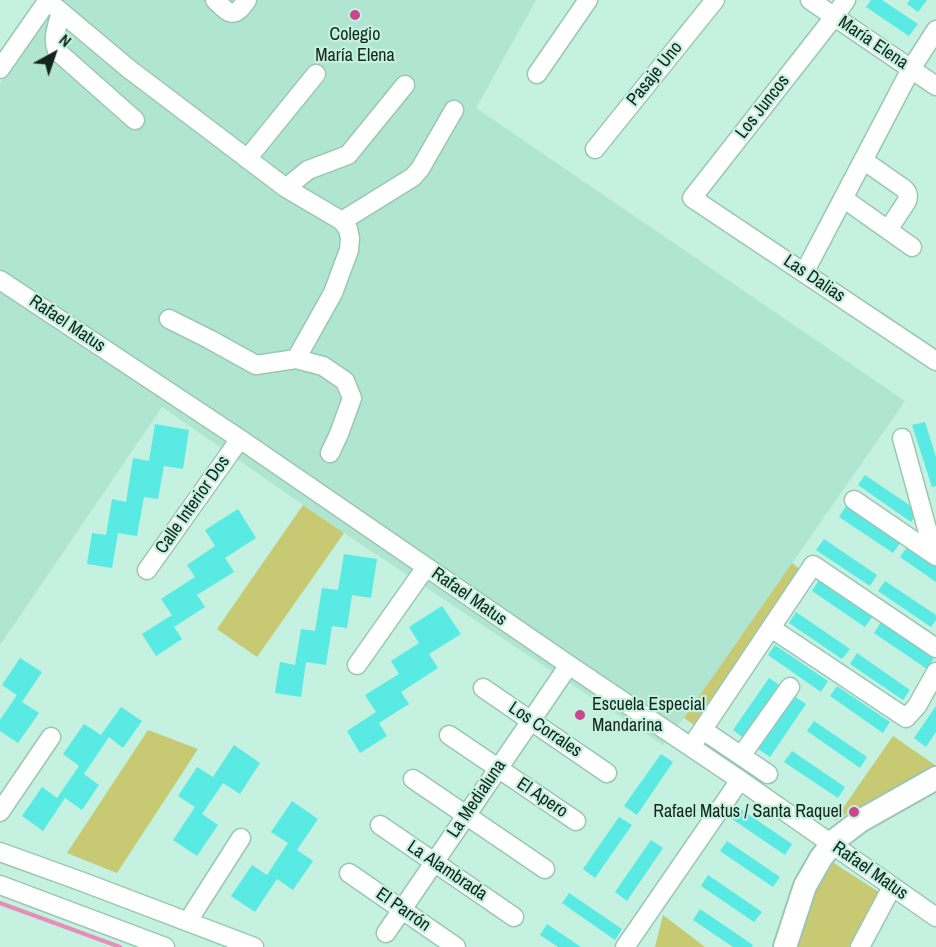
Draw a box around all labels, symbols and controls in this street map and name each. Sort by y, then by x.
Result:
marker: Colegio María Elena [348,8,362,22]
street label: María Elena [834,12,912,74]
north arrow [24,24,84,84]
place label: Colegio María Elena [315,24,395,66]
text: N [55,29,76,52]
street label: Pasaje Uno [623,38,687,110]
street label: Los Juncos [732,71,794,143]
street label: Las Dalias [779,251,849,307]
street label: Rafael Matus [25,291,109,357]
street label: Calle Interior Dos [151,452,235,558]
street label: Rafael Matus [427,563,511,631]
place label: Escuela Especial Mandarina [592,694,705,736]
street label: Los Corrales [504,698,586,762]
marker: Escuela Especial Mandarina [573,708,587,722]
street label: La Medialuna [443,756,511,842]
street label: El Apero [512,773,572,823]
place label: Rafael Matus / Santa Raquel [653,801,842,823]
marker: Rafael Matus / Santa Raquel [847,805,861,819]
street label: La Alambrada [403,836,491,906]
street label: Rafael Matus [828,837,912,905]
street label: El Parrón [372,884,434,936]

